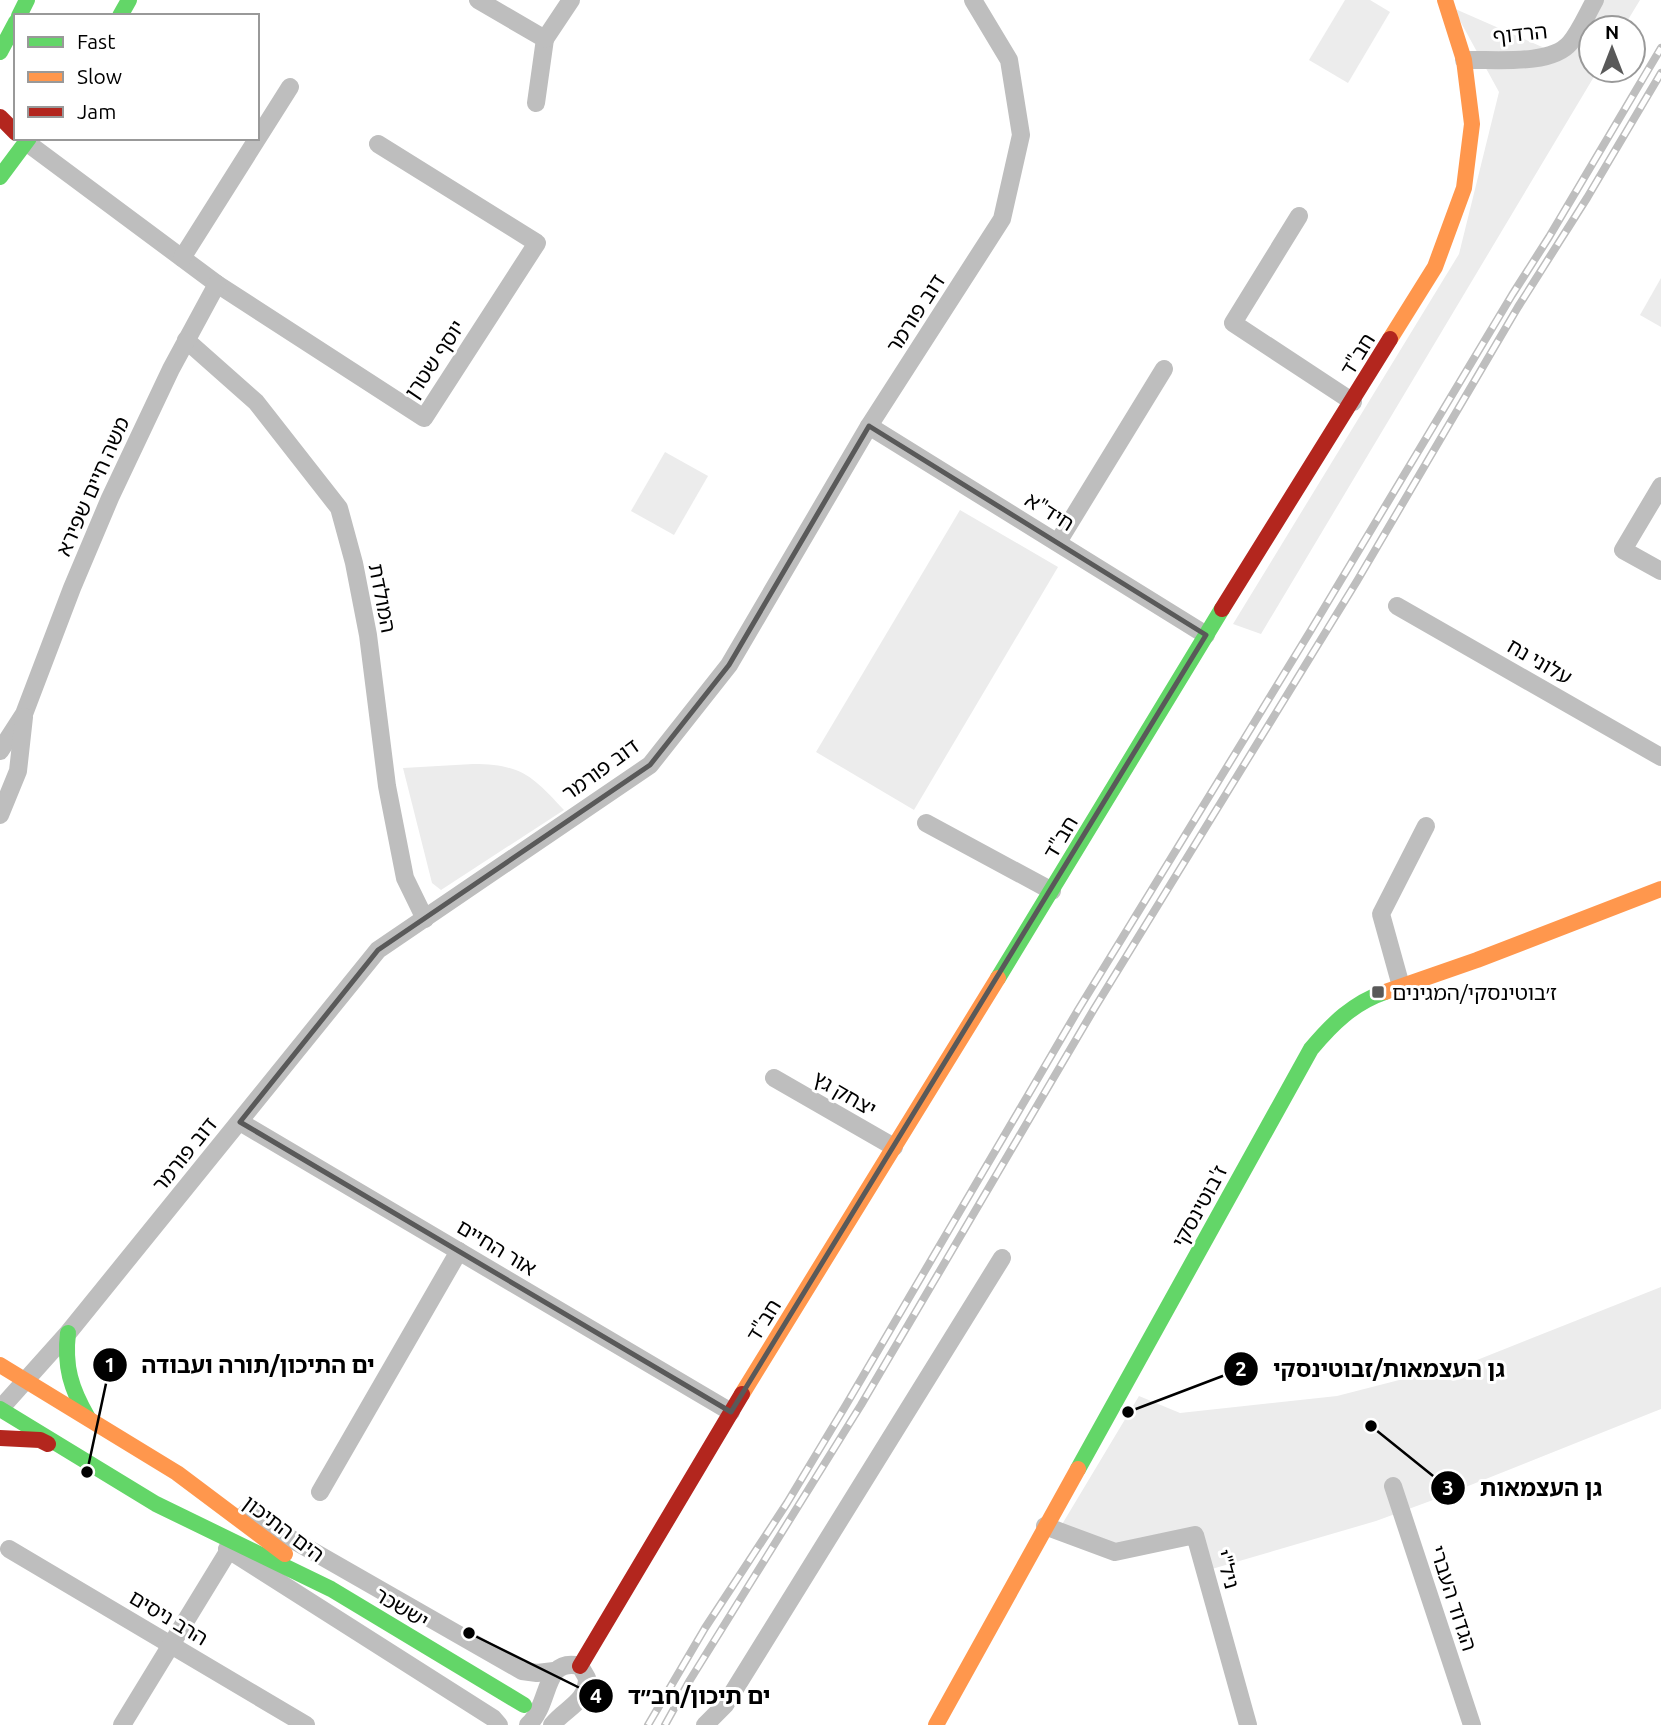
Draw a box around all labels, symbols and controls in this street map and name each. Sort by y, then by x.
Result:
legend [14,14,259,140]
north arrow [1577,14,1647,84]
street label: הרדוף [1491,18,1549,48]
text: N [1605,21,1619,43]
text: Fast [77,29,115,53]
text: Slow [77,64,122,88]
text: Jam [77,99,116,123]
street label: דוב פורמר [881,269,949,357]
street label: יוסף שטרן [399,315,469,403]
street label: חב"ד [1335,328,1379,380]
street label: משה חיים שפירא [51,413,133,559]
street label: חיד"א [1021,487,1079,535]
street label: המולדת [365,561,401,635]
street label: עלוני נח [1504,633,1576,689]
street label: דוב פורמר [557,733,643,805]
street label: חב"ד [1038,811,1082,863]
place label: ז׳בוטינסקי/המגינים [1392,980,1557,1004]
marker: ז׳בוטינסקי/המגינים [1370,984,1386,1000]
street label: יצחק גץ [809,1065,881,1121]
street label: דוב פורמר [147,1112,221,1196]
street label: ז'בוטינסקי [1167,1161,1231,1251]
street label: אור החיים [453,1214,541,1280]
street label: חב"ד [741,1294,785,1346]
callout: ים התיכון/תורה ועבודה [93,1343,389,1387]
callout: גן העצמאות/זבוטינסקי [1224,1347,1519,1391]
text: 1 [104,1352,116,1376]
text: ים התיכון/תורה ועבודה [141,1352,375,1377]
text: 2 [1235,1356,1247,1380]
text: גן העצמאות/זבוטינסקי [1273,1356,1505,1381]
callout: גן העצמאות [1431,1466,1616,1510]
text: 3 [1442,1475,1454,1499]
text: גן העצמאות [1480,1475,1602,1500]
street label: הים התיכון [239,1490,329,1566]
street label: הגדוד העברי [1426,1542,1482,1654]
street label: ניל"י [1211,1547,1245,1591]
street label: יששכר [371,1582,433,1632]
street label: הרב ניסים [125,1584,213,1650]
callout: ים תיכון/חב״ד [578,1674,784,1718]
text: 4 [590,1683,602,1707]
text: ים תיכון/חב״ד [628,1683,770,1708]

